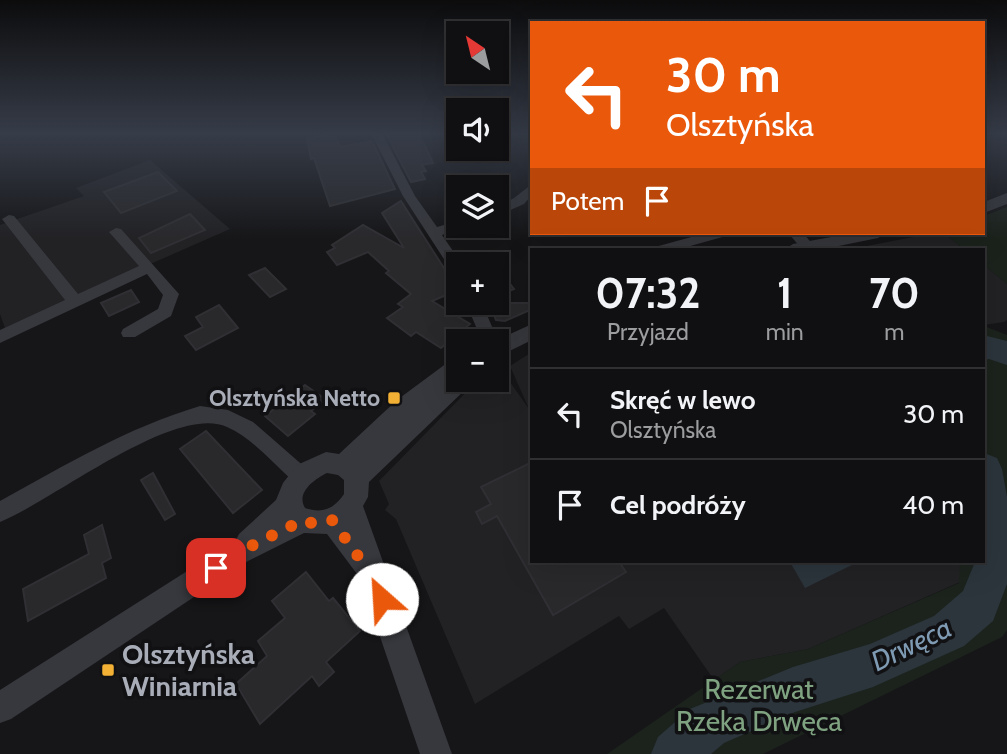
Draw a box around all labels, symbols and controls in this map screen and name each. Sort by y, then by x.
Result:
north arrow [446,21,509,84]
map controls [446,21,509,392]
text: 30 m [666,45,781,104]
icon: left [551,49,642,140]
button: sound [446,98,509,161]
text: Olsztyńska [666,105,814,144]
button: layers [446,175,509,238]
icon: arrive [638,182,676,220]
text: Potem [551,185,624,217]
button: + [446,252,509,315]
text: 07:32 [595,267,701,319]
text: 1 [777,267,793,319]
text: 70 [869,267,920,319]
text: Przyjazd [607,318,689,346]
text: min [766,318,804,346]
text: m [884,318,904,346]
button: − [446,329,509,392]
place label: Olsztyńska Netto [209,384,380,412]
text: Skręć w lewo [610,384,756,416]
marker: Olsztyńska Netto [386,390,402,406]
icon: left [551,395,589,433]
text: 30 m [903,398,964,430]
text: Olsztyńska [610,416,716,444]
icon: arrive [551,486,589,524]
text: Cel podróży [610,489,746,521]
text: 40 m [902,489,964,521]
pin [186,538,246,598]
icon: arrive [197,549,235,587]
position arrow [345,562,419,636]
water label: Drwęca [865,610,957,678]
place label: Olsztyńska Winiarnia [122,637,255,703]
marker: Olsztyńska Winiarnia [100,662,116,678]
park label: Rezerwat Rzeka Drwęca [676,672,843,738]

